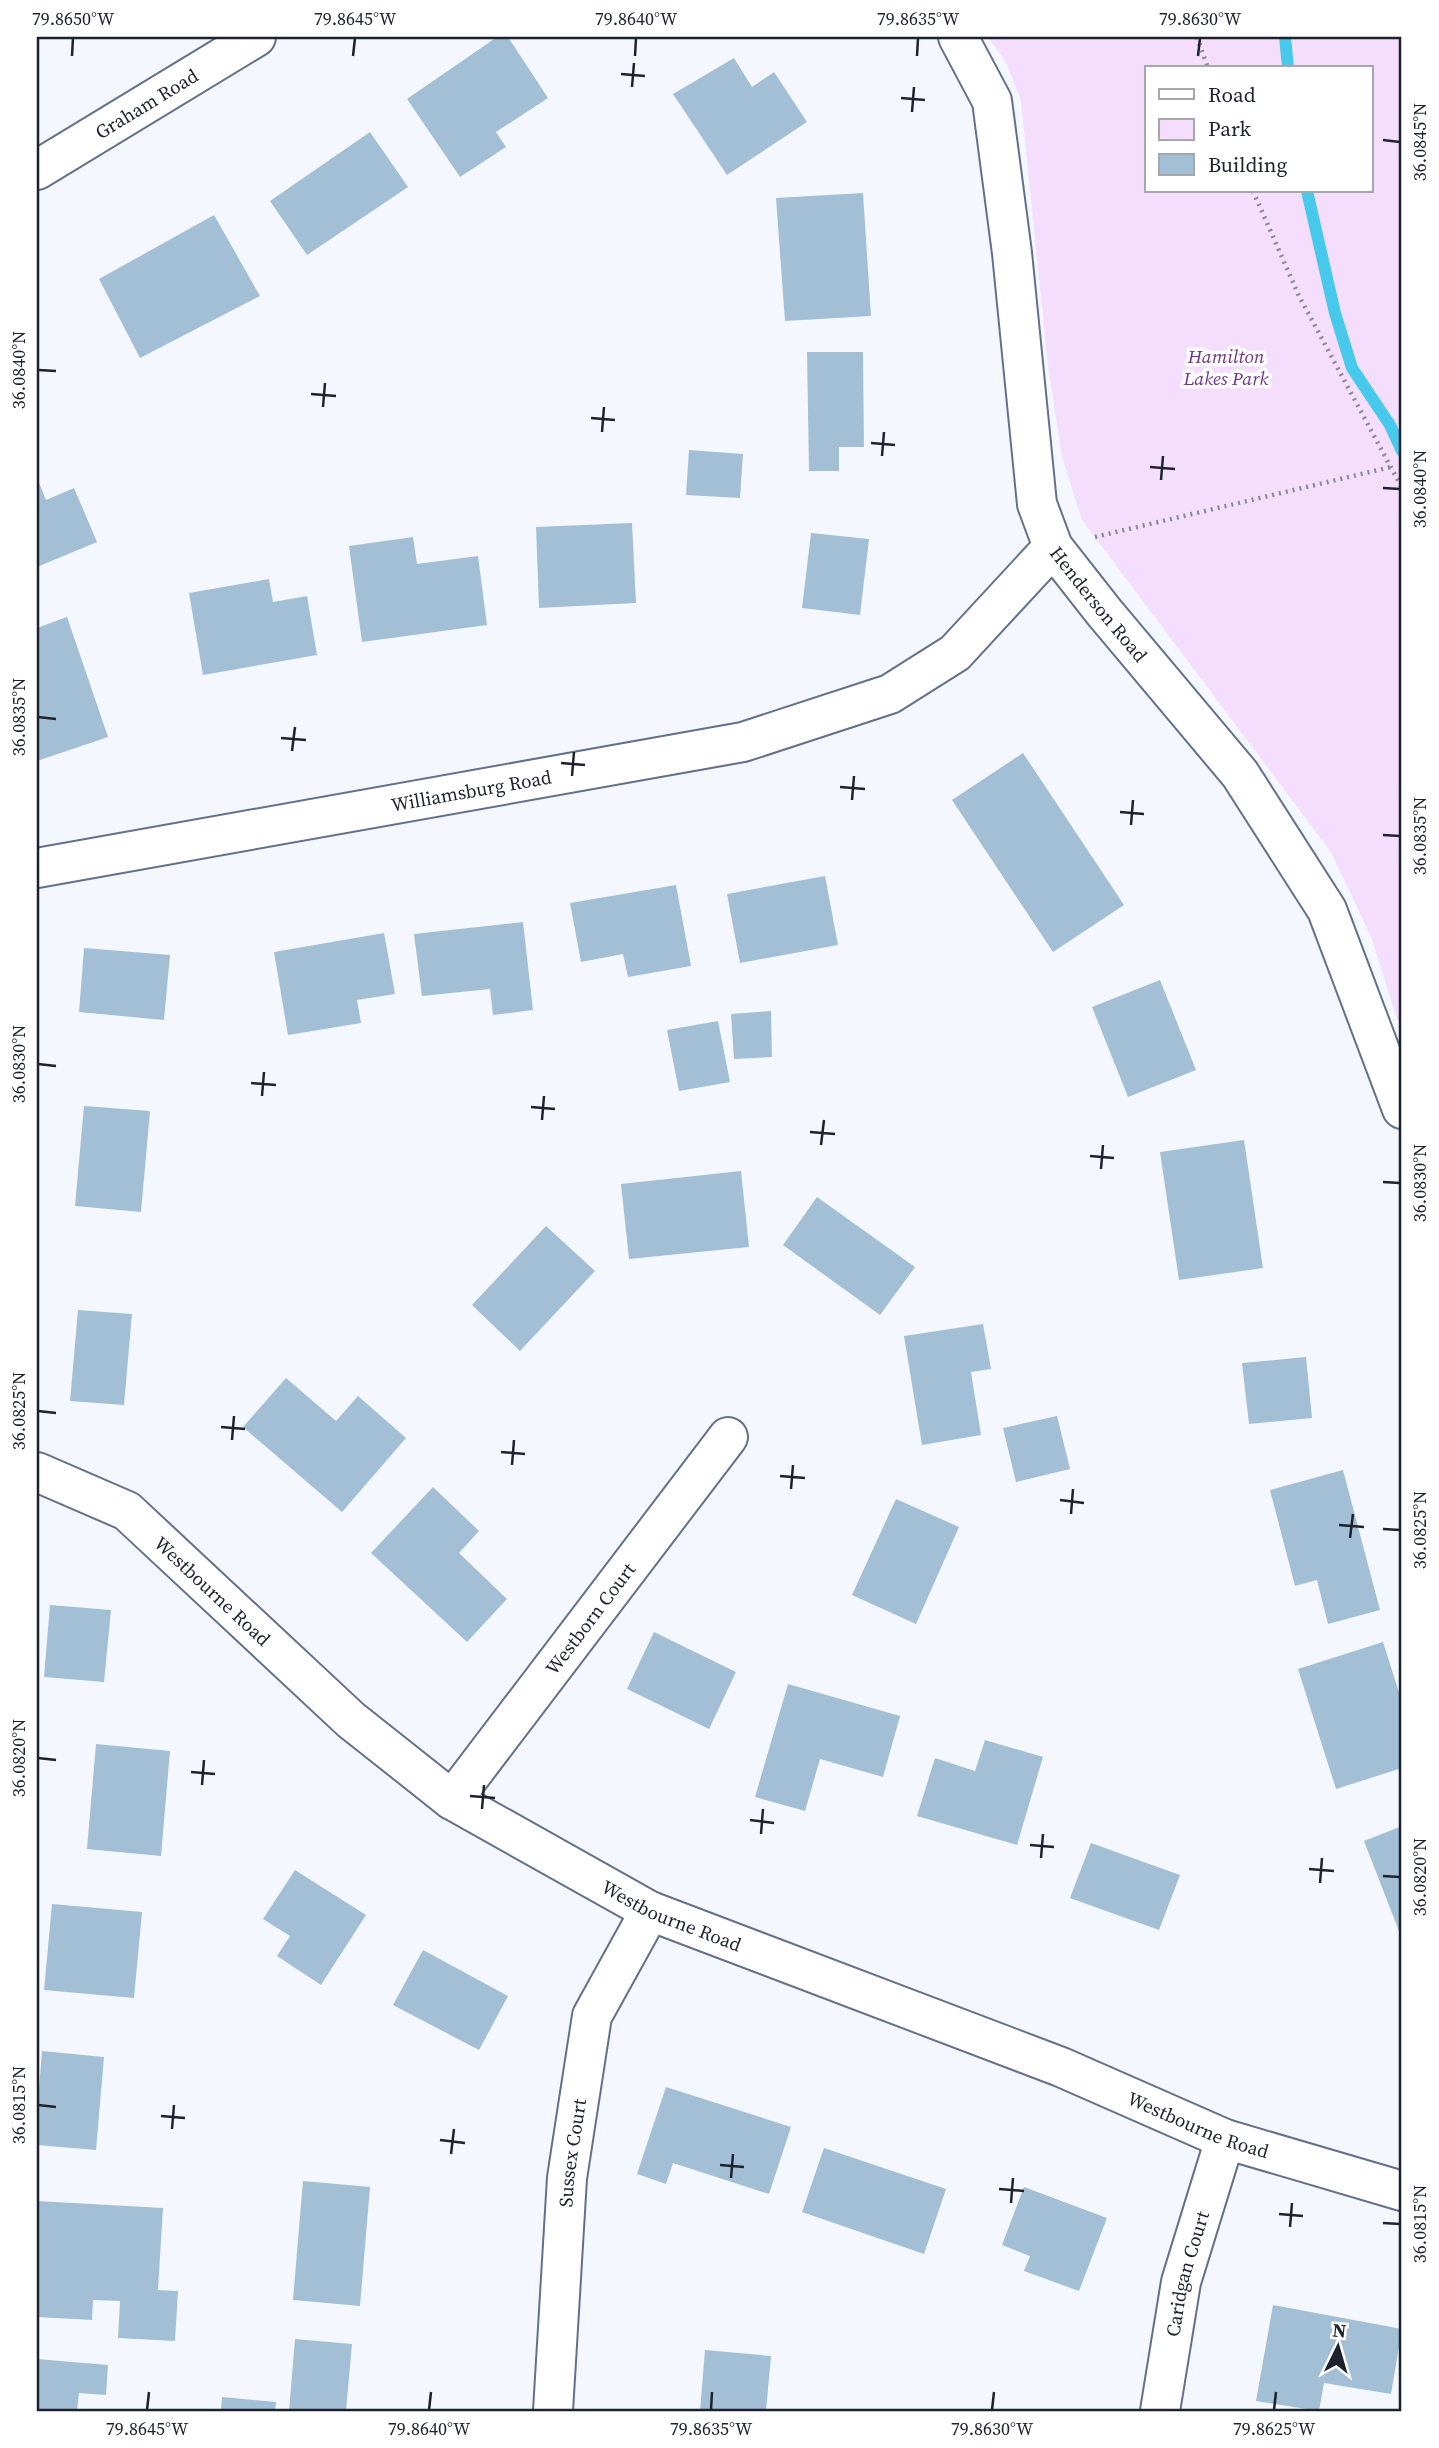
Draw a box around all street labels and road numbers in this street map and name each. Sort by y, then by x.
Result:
street label: Graham Road [90,62,203,145]
street label: Henderson Road [1044,541,1154,668]
street label: Williamsburg Road [389,763,554,818]
street label: Westbourne Road [149,1530,276,1652]
street label: Westborn Court [539,1556,642,1680]
street label: Westbourne Road [597,1874,745,1958]
street label: Westbourne Road [1124,2085,1272,2164]
street label: Sussex Court [552,2096,592,2208]
street label: Caridgan Court [1159,2207,1215,2338]

